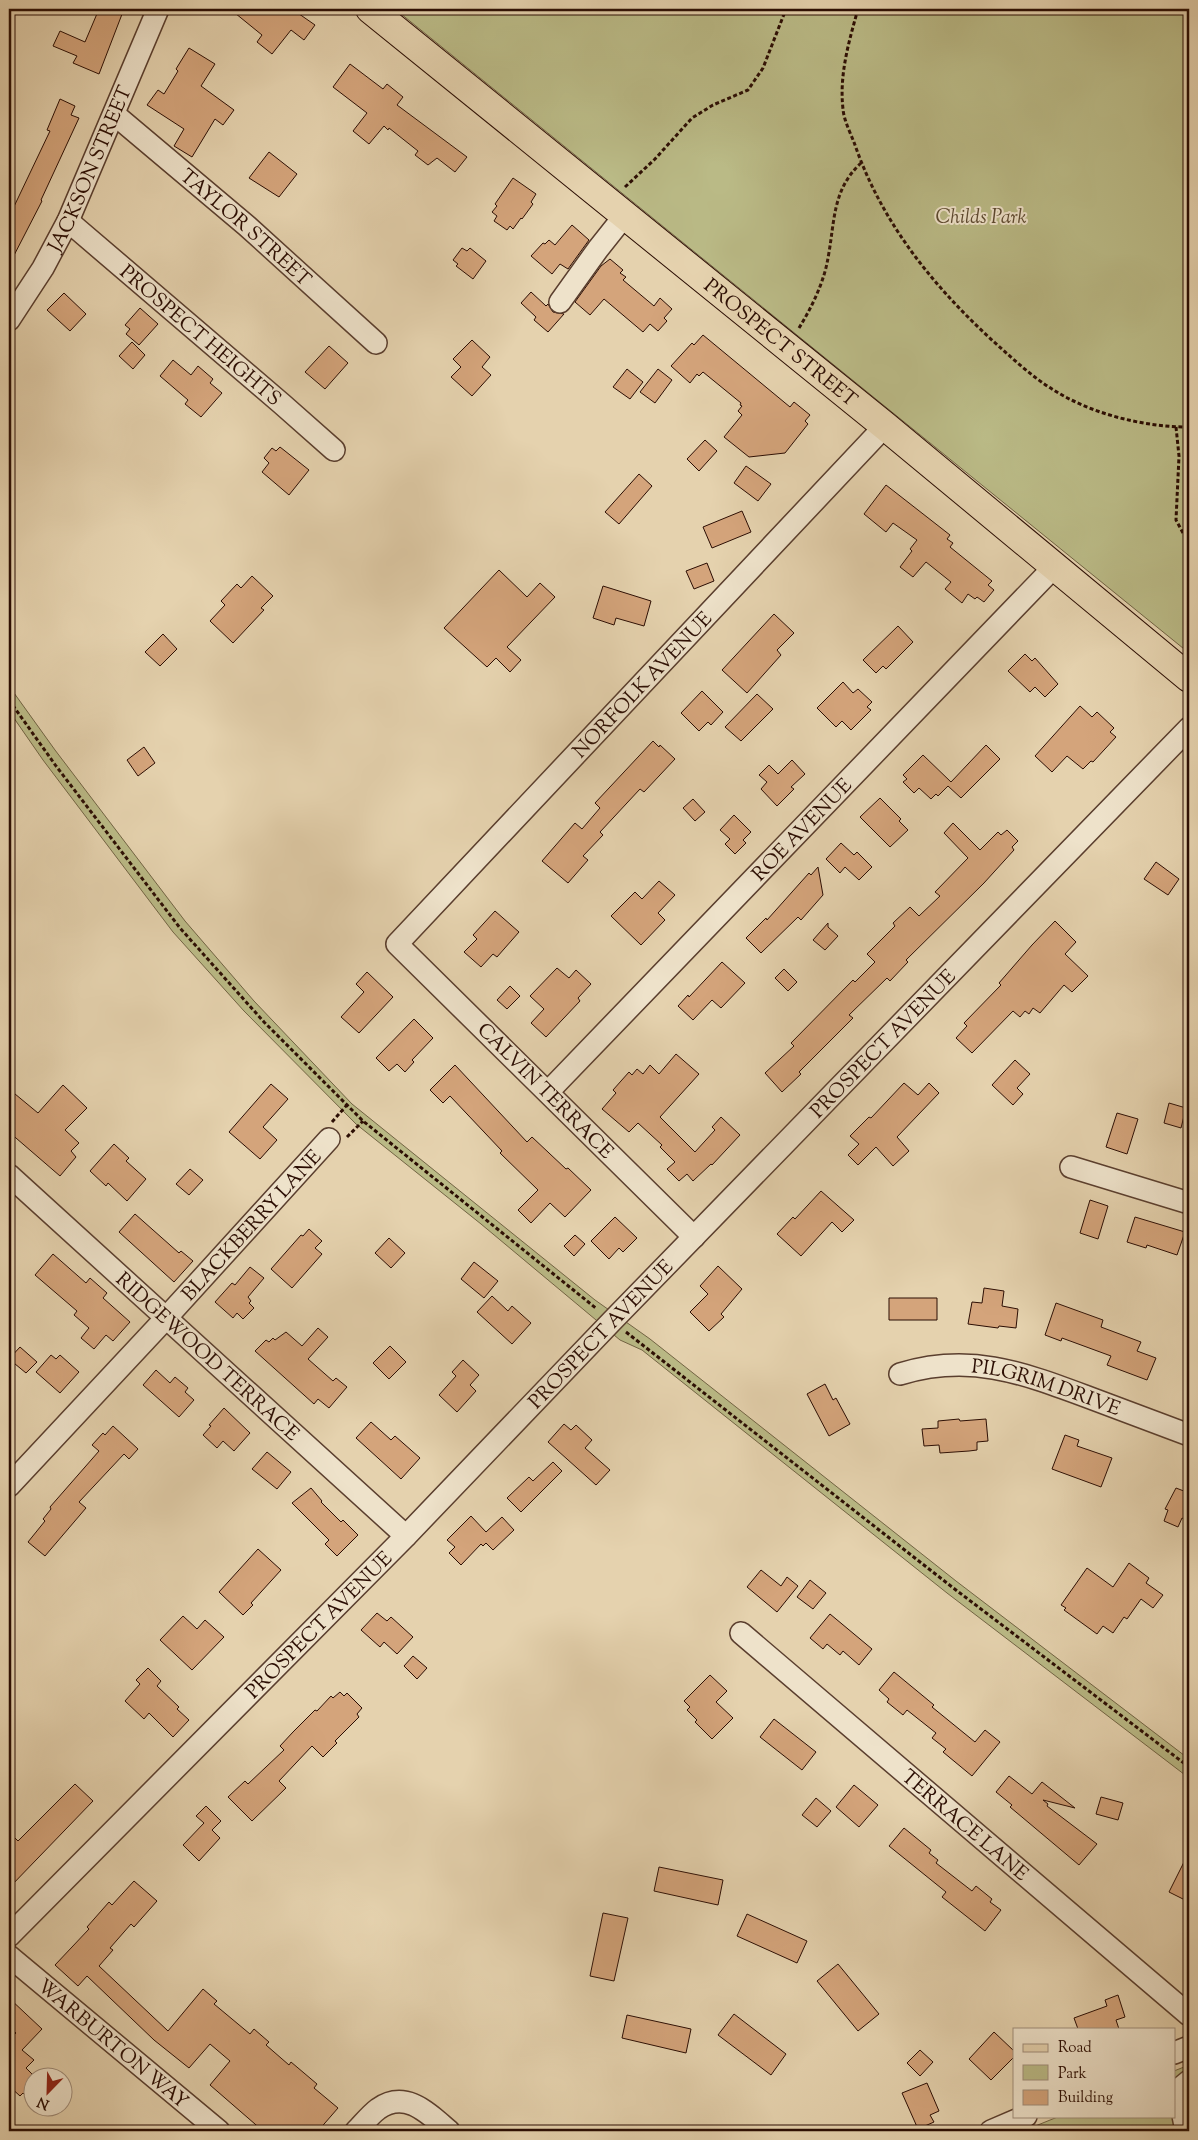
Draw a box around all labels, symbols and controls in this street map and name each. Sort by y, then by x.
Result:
street label: JACKSON STREET [42,82,141,259]
street label: TAYLOR STREET [173,163,317,295]
park label: Childs Park [936,204,1026,233]
street label: PROSPECT HEIGHTS [112,259,287,414]
street label: PROSPECT STREET [696,273,863,415]
street label: NORFOLK AVENUE [567,606,720,766]
street label: ROE AVENUE [746,773,860,889]
street label: PROSPECT AVENUE [805,964,964,1126]
street label: CALVIN TERRACE [469,1017,619,1167]
street label: BLACKBERRY LANE [176,1144,330,1309]
street label: PROSPECT AVENUE [523,1254,681,1417]
street label: RIDGEWOOD TERRACE [108,1266,305,1449]
street label: PILGRIM DRIVE [970,1353,1124,1425]
street label: PROSPECT AVENUE [240,1546,400,1707]
street label: TERRACE LANE [894,1764,1034,1889]
street label: WARBURTON WAY [34,1974,194,2114]
legend [1013,2028,1176,2118]
text: Road [1058,2038,1092,2059]
text: Park [1058,2064,1087,2085]
north arrow [22,2068,72,2118]
text: Building [1058,2088,1113,2109]

